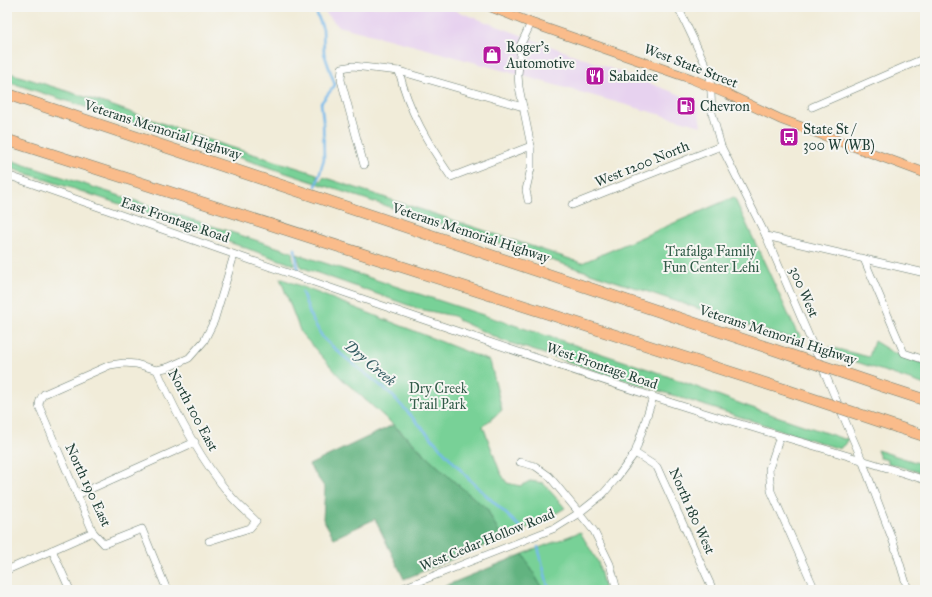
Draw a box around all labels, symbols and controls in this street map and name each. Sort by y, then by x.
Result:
place label: Roger's Automotive [505,39,575,72]
street label: West State Street [642,40,740,92]
shop icon: Roger's Automotive [481,44,503,66]
restaurant icon: Sabaidee [584,65,606,87]
place label: Sabaidee [609,68,658,85]
fuel station icon: Chevron [675,95,697,117]
street label: Veterans Memorial Highway [81,96,244,164]
place label: Chevron [700,98,750,115]
place label: State St / 300 W (WB) [803,121,875,155]
bus stop icon: State St / 300 W (WB) [778,126,800,148]
street label: West 1200 North [592,137,692,191]
street label: East Frontage Road [118,193,232,247]
street label: Veterans Memorial Highway [389,199,552,267]
park label: Trafalga Family Fun Center Lehi [663,243,760,276]
street label: 300 West [786,264,822,320]
street label: Veterans Memorial Highway [696,301,859,369]
water label: Dry Creek [340,336,400,390]
street label: West Frontage Road [544,339,660,393]
street label: North 100 East [164,366,222,454]
park label: Dry Creek Trail Park [409,380,468,413]
street label: North 190 East [61,441,115,529]
street label: North 180 West [665,465,719,557]
street label: West Cedar Hollow Road [417,505,557,575]

